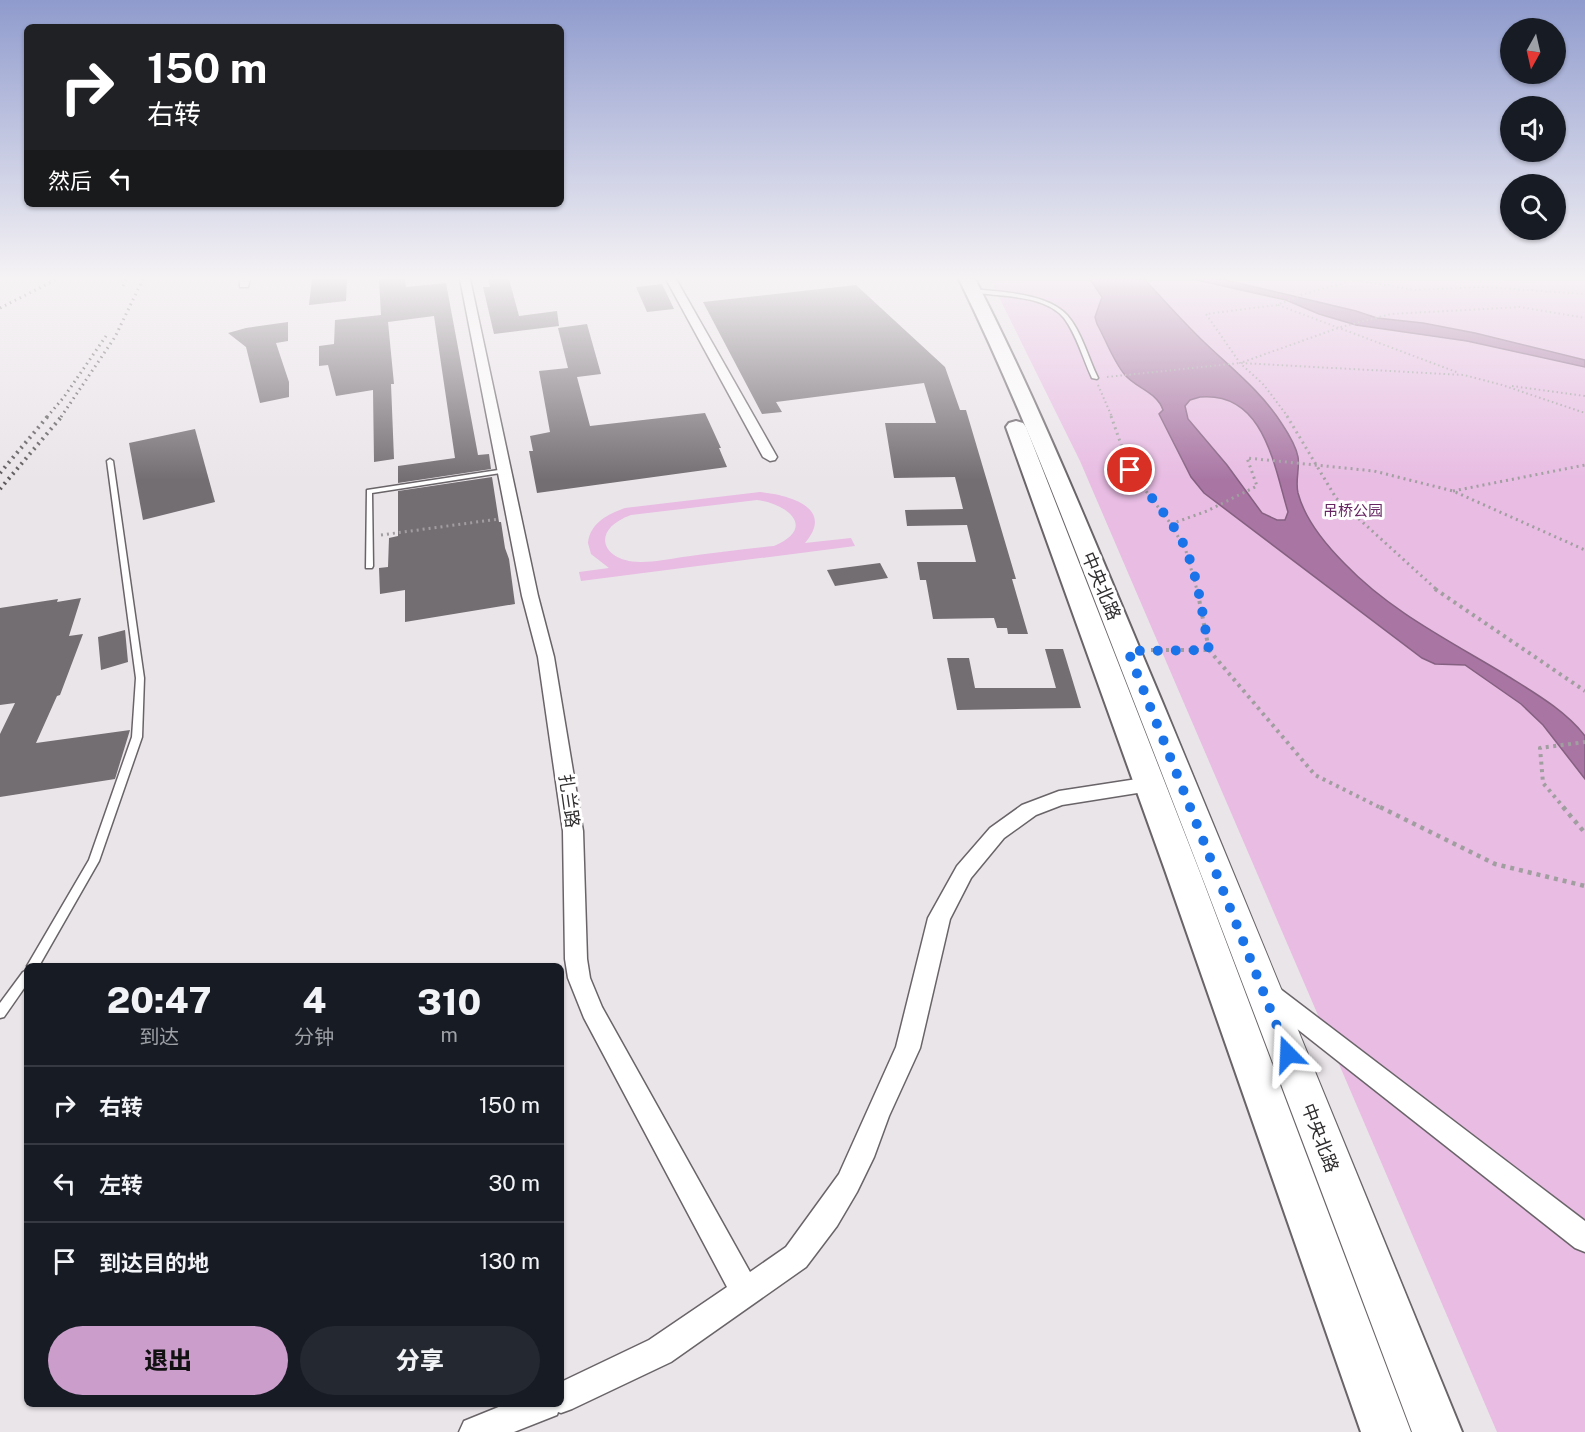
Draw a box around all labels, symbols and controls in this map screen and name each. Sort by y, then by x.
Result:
north arrow [1500,18,1566,84]
map controls [1500,18,1566,240]
text: 150 m [147,43,267,92]
icon: right [48,48,126,126]
button: sound [1500,96,1566,162]
text: 右转 [147,98,201,130]
icon: left [104,162,137,195]
text: 然后 [48,168,92,194]
button: search [1500,174,1566,240]
pin [1104,444,1155,495]
icon: arrive [1113,453,1146,486]
park label: 吊桥公园 [1323,502,1383,519]
street label: 中央北路 [1078,549,1125,623]
street label: 扎兰路 [555,773,584,829]
text: 20:47 [107,979,212,1021]
text: 4 [302,979,326,1021]
text: 310 [417,981,481,1023]
position arrow [1256,1022,1320,1086]
text: m [441,1023,458,1047]
text: 到达 [139,1025,179,1049]
text: 分钟 [294,1025,334,1049]
icon: right [48,1089,81,1122]
text: 150 m [479,1092,540,1118]
text: 右转 [99,1094,143,1120]
street label: 中央北路 [1298,1100,1343,1175]
icon: left [48,1167,81,1200]
text: 30 m [488,1170,540,1196]
text: 左转 [99,1172,143,1198]
icon: arrive [48,1245,81,1278]
text: 130 m [479,1248,540,1274]
text: 到达目的地 [99,1250,209,1276]
button: 退出 [48,1326,288,1395]
button: 分享 [300,1326,540,1395]

